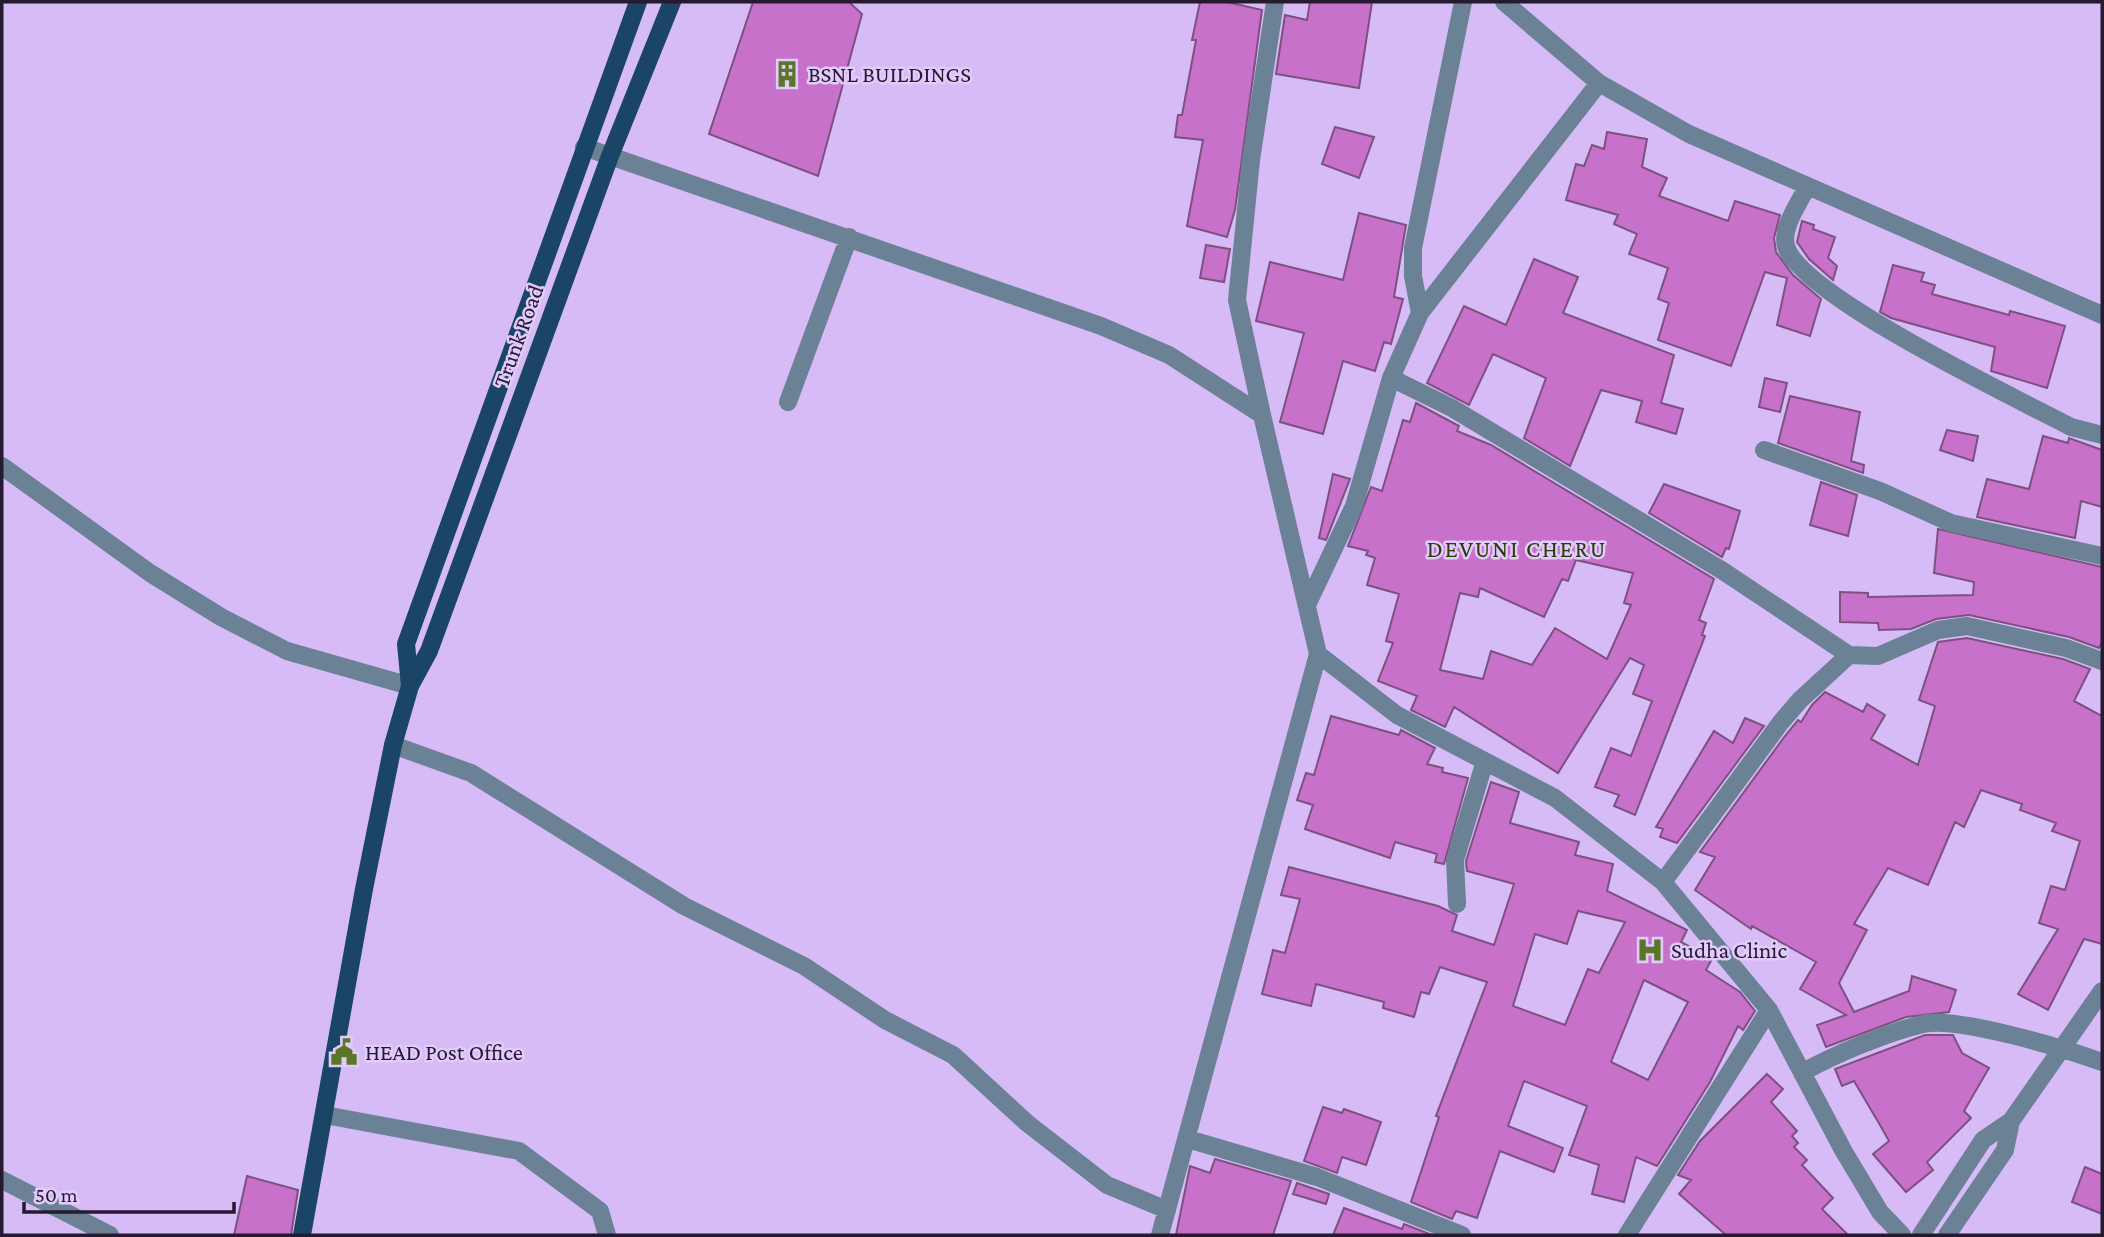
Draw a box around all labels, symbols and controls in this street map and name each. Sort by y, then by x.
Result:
building icon: BSNL BUILDINGS [772,59,802,89]
place label: BSNL BUILDINGS [808,61,971,87]
street label: Trunk Road [487,281,549,391]
district label: DEVUNI CHERU [1427,535,1607,562]
hospital icon: Sudha Clinic [1635,935,1665,965]
place label: Sudha Clinic [1671,937,1787,963]
public building icon: HEAD Post Office [329,1037,359,1067]
place label: HEAD Post Office [365,1039,523,1065]
scale bar [24,1170,234,1214]
text: 50 m [35,1183,78,1207]

